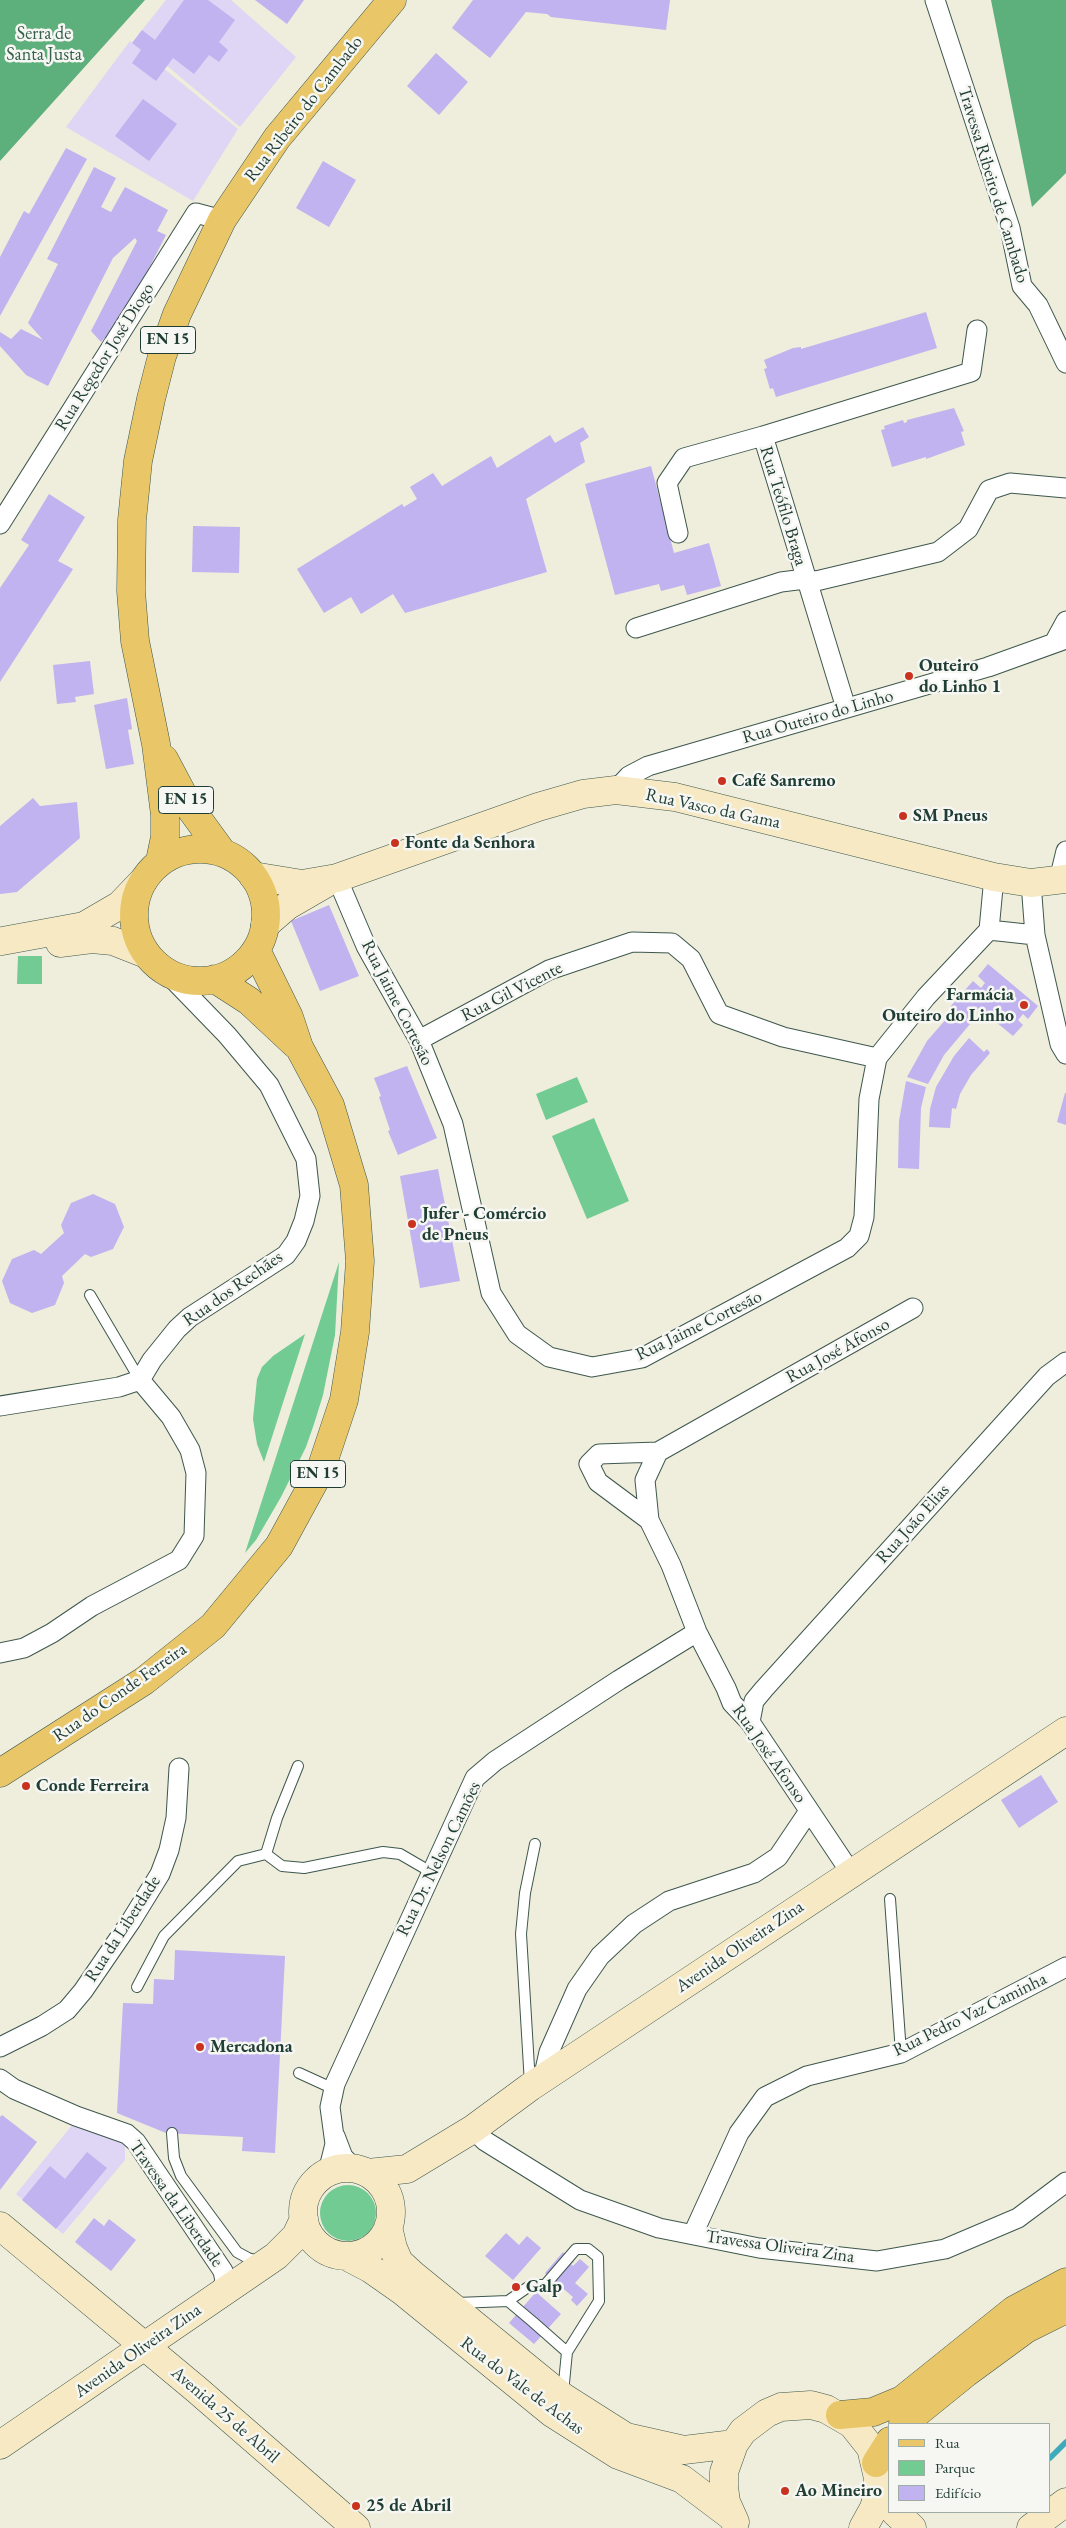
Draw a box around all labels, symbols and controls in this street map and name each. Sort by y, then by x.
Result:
park label: Serra de Santa Justa [6,23,82,66]
street label: Rua Ribeiro do Cambado [240,32,368,186]
street label: Travessa Ribeiro de Cambado [953,84,1033,286]
street label: Rua Regedor José Diogo [51,279,159,435]
road number: EN 15 [140,326,196,354]
street label: Rua Teófilo Braga [755,444,811,568]
place label: Outeiro do Linho 1 [919,655,1001,698]
marker: Outeiro do Linho 1 [903,670,915,682]
street label: Rua Outeiro do Linho [740,685,896,749]
place label: Café Sanremo [732,770,836,792]
marker: Café Sanremo [716,775,728,787]
street label: Rua Vasco da Gama [644,784,782,834]
road number: EN 15 [158,786,214,814]
place label: SM Pneus [913,805,988,827]
marker: SM Pneus [897,810,909,822]
place label: Fonte da Senhora [405,832,535,854]
marker: Fonte da Senhora [389,837,401,849]
street label: Rua Jaime Cortesão [356,937,438,1069]
street label: Rua Gil Vicente [458,957,566,1027]
place label: Farmácia Outeiro do Linho [882,984,1014,1026]
marker: Farmácia Outeiro do Linho [1018,999,1030,1011]
place label: Jufer - Comércio de Pneus [422,1203,546,1246]
marker: Jufer - Comércio de Pneus [406,1218,418,1230]
street label: Rua dos Rechães [179,1247,287,1331]
street label: Rua Jaime Cortesão [632,1286,766,1366]
street label: Rua José Afonso [782,1314,894,1388]
road number: EN 15 [290,1460,346,1488]
street label: Rua João Elias [872,1480,954,1568]
street label: Rua do Conde Ferreira [49,1639,191,1747]
street label: Rua José Afonso [727,1701,811,1807]
place label: Conde Ferreira [36,1775,149,1797]
street label: Rua Dr. Nelson Camões [392,1778,486,1940]
marker: Conde Ferreira [20,1780,32,1792]
street label: Rua da Liberdade [81,1872,165,1986]
street label: Avenida Oliveira Zina [672,1896,808,1998]
street label: Rua Pedro Vaz Caminha [890,1968,1050,2062]
place label: Mercadona [210,2036,293,2058]
marker: Mercadona [194,2041,206,2053]
street label: Travessa da Liberdade [124,2137,228,2271]
street label: Travessa Oliveira Zina [704,2226,856,2268]
place label: Galp [526,2276,562,2298]
marker: Galp [510,2281,522,2293]
street label: Avenida Oliveira Zina [71,2299,205,2403]
street label: Rua do Vale de Achas [456,2333,588,2439]
street label: Avenida 25 de Abril [166,2362,284,2468]
legend [888,2423,1051,2513]
text: Rua [935,2433,960,2452]
text: Parque [935,2458,975,2477]
place label: Ao Mineiro [795,2480,882,2502]
text: Edifício [935,2483,981,2502]
marker: Ao Mineiro [779,2485,791,2497]
place label: 25 de Abril [366,2495,451,2517]
marker: 25 de Abril [350,2500,362,2512]

